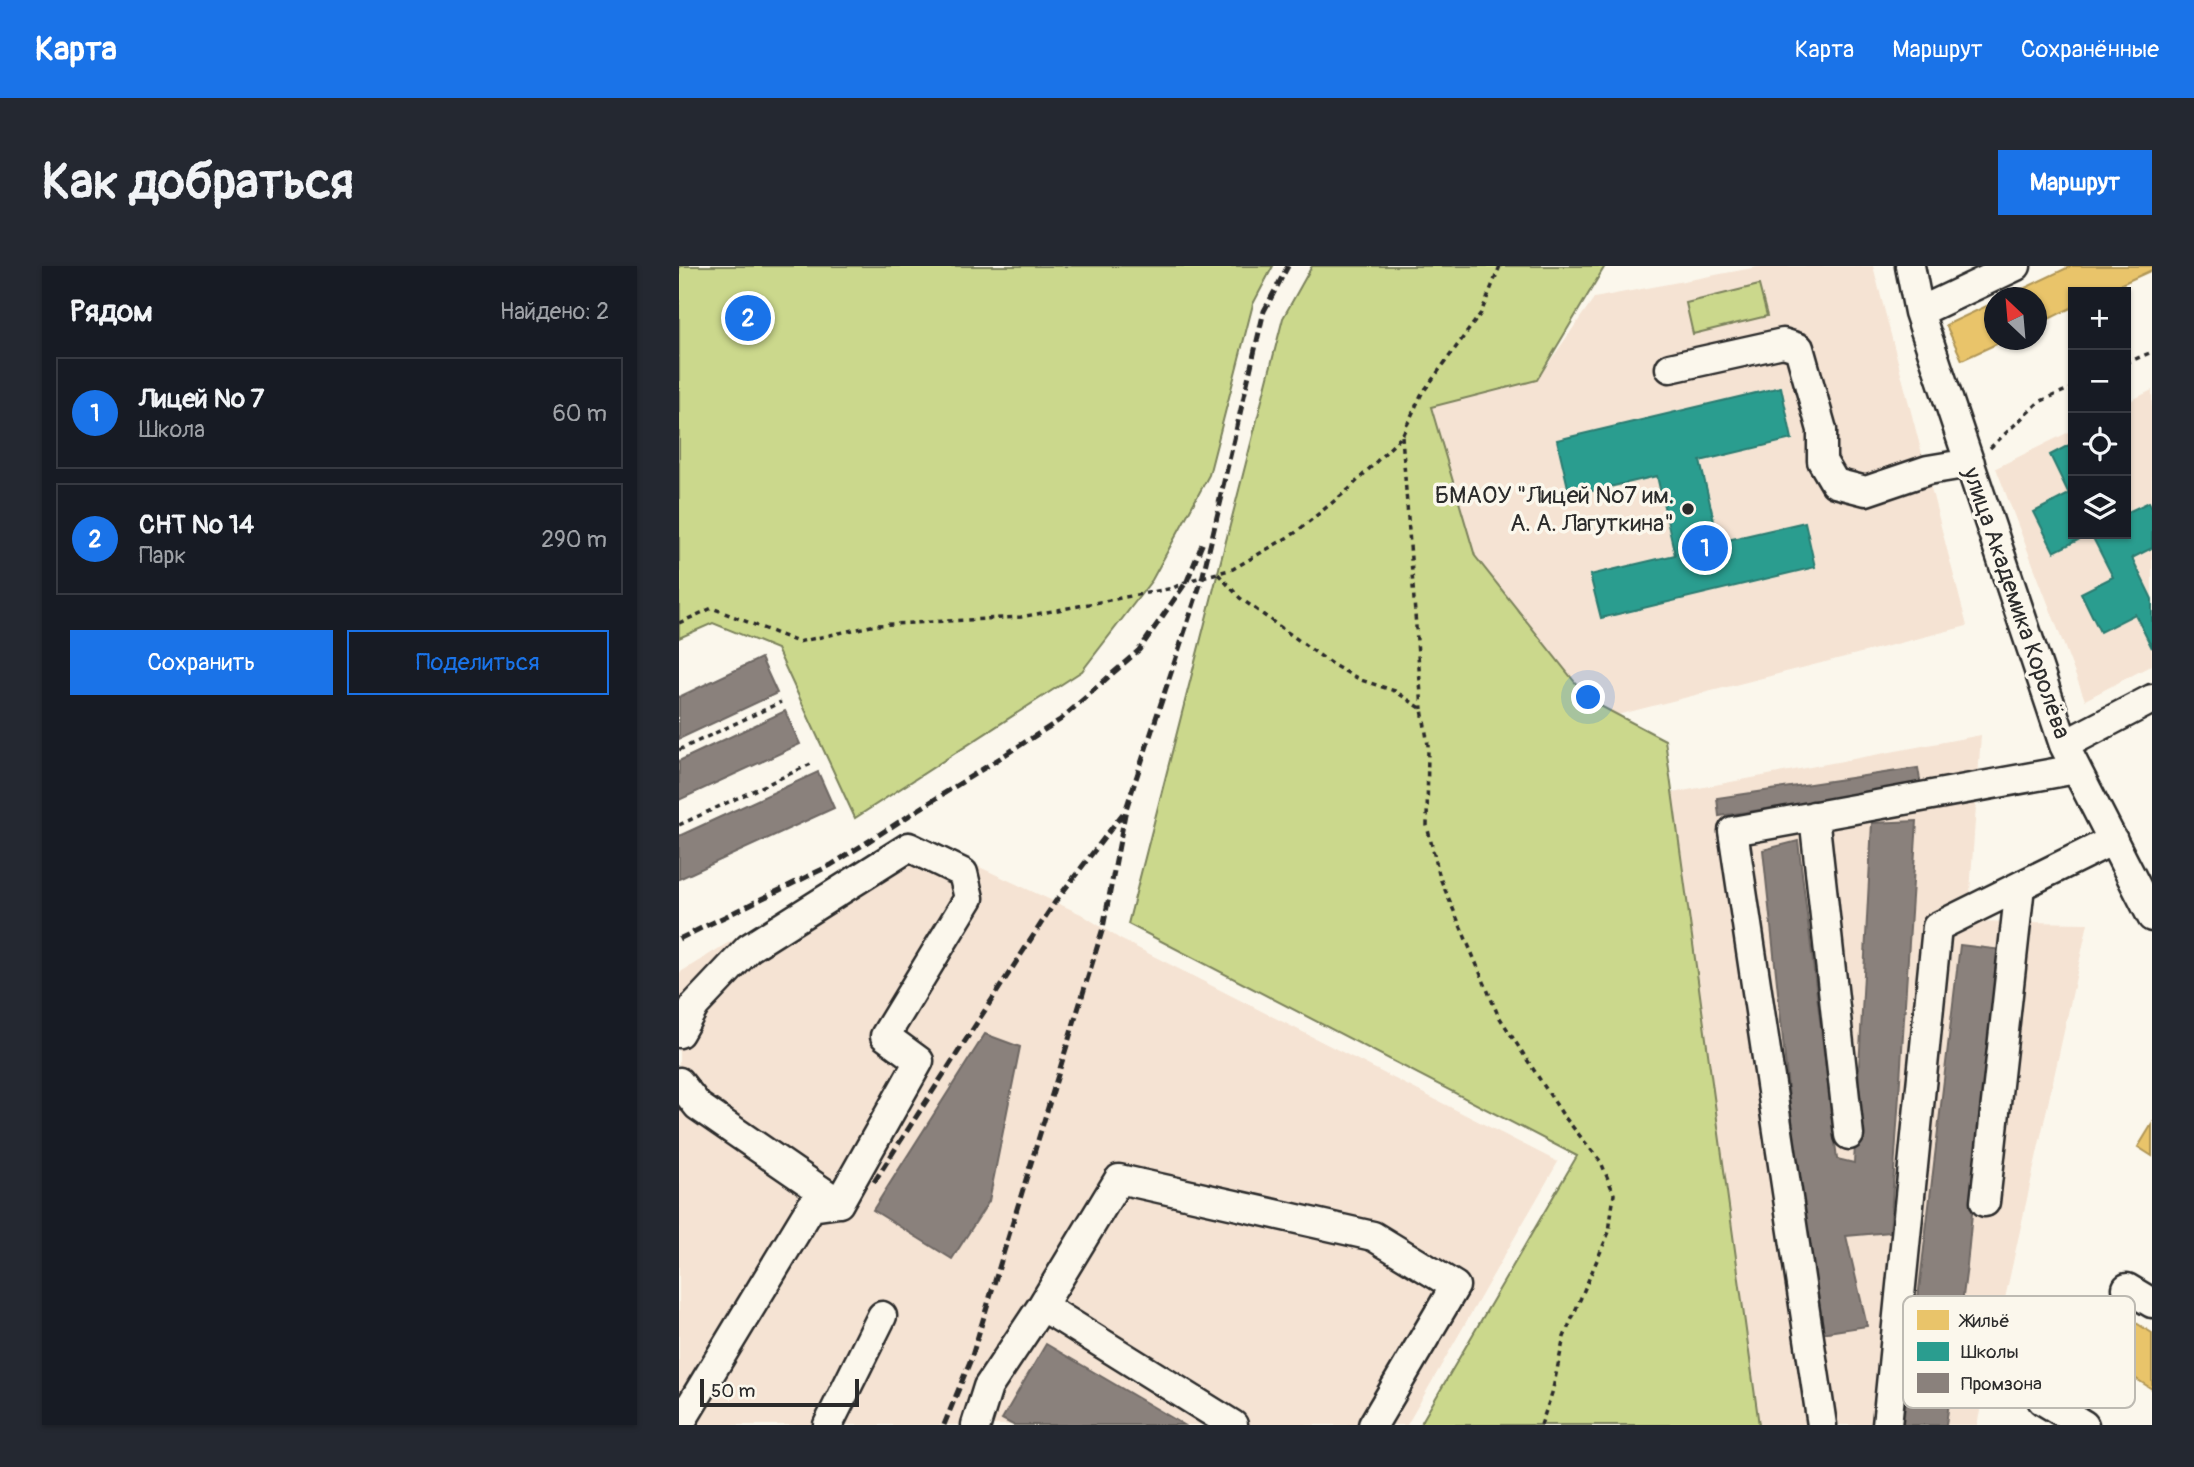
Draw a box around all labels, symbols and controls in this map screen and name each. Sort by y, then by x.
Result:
text: Карта [35,29,117,70]
text: Карта [1795,35,1854,64]
text: Маршрут [1892,35,1983,64]
text: Сохранённые [2021,35,2159,64]
button: Маршрут [1998,150,2152,215]
text: Как добраться [42,152,354,213]
north arrow [1984,287,2047,350]
map controls [2068,287,2131,539]
button: + [2068,287,2131,350]
pin: 2 [725,292,771,344]
text: Рядом [70,293,153,330]
text: Найдено: 2 [500,297,609,326]
button: − [2068,350,2131,413]
text: Лицей № 7 [139,383,264,415]
text: 1 [91,399,100,428]
text: 60 m [552,399,607,428]
button: locate [2068,413,2131,476]
text: Школа [139,415,205,444]
street label: улица Академика Королёва [1956,463,2077,743]
button: layers [2068,476,2131,539]
place label: БМАОУ "Лицей №7 им. А. А. Лагуткина" [1435,481,1674,538]
marker: БМАОУ "Лицей №7 им. А. А. Лагуткина" [1680,501,1696,517]
text: СНТ № 14 [139,509,254,541]
pin: 1 [1682,522,1728,574]
text: 2 [89,525,101,554]
text: 290 m [541,525,607,554]
text: Парк [139,541,186,570]
button: Сохранить [70,630,333,695]
button: Поделиться [347,630,609,695]
your location [1571,680,1605,714]
legend [1903,1296,2135,1408]
text: Жильё [1958,1309,2010,1333]
text: Школы [1961,1340,2019,1364]
text: Промзона [1961,1372,2042,1396]
scale bar [700,1376,859,1408]
text: 50 m [711,1379,755,1403]

